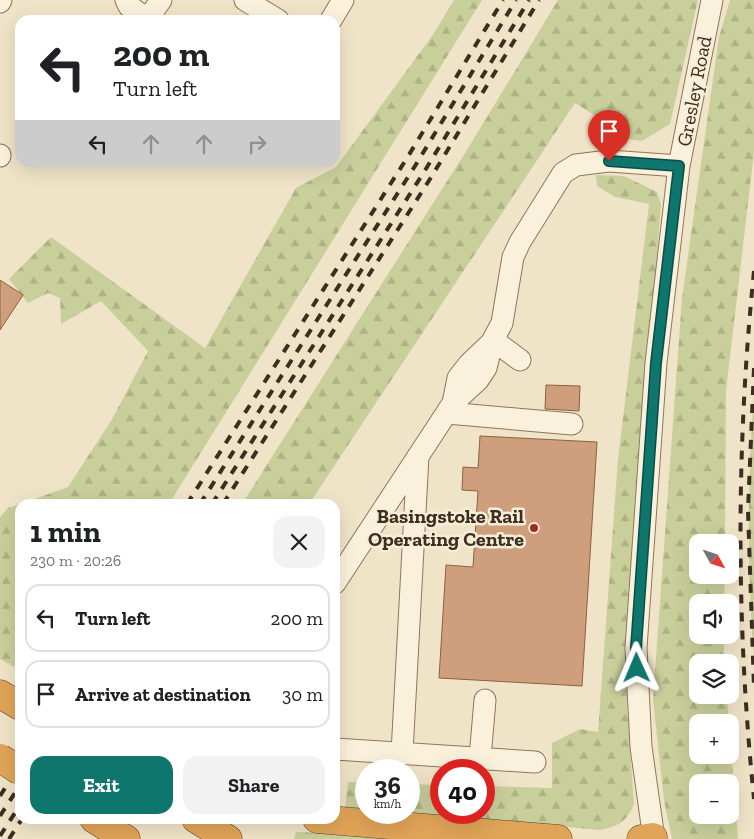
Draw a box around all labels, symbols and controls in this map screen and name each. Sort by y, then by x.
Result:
text: 200 m [113,33,209,75]
street label: Gresley Road [672,34,716,148]
icon: left [30,35,95,100]
text: Turn left [113,75,197,102]
pin [588,110,630,161]
icon: arrive [595,117,623,145]
icon: left [84,130,112,158]
icon: ahead [137,130,165,158]
icon: ahead [190,130,218,158]
icon: right [243,130,271,158]
place label: Basingstoke Rail Operating Centre [368,504,524,551]
text: 1 min [30,514,101,550]
button: close [273,516,325,568]
marker: Basingstoke Rail Operating Centre [528,522,540,534]
north arrow [689,534,739,584]
map controls [689,534,739,824]
text: 230 m · 20:26 [30,551,121,570]
button: sound [689,594,739,644]
icon: left [32,604,60,632]
text: Turn left [75,607,150,630]
text: 200 m [271,607,323,630]
position arrow [610,641,662,693]
button: layers [689,654,739,704]
icon: arrive [32,680,60,708]
text: Arrive at destination [75,683,251,706]
text: 30 m [282,683,323,706]
button: + [689,714,739,764]
button: Exit [30,756,173,814]
button: Share [183,756,325,814]
speed limit sign: 40 [430,759,495,824]
text: 36 [374,770,401,800]
button: − [689,774,739,824]
text: km/h [374,797,401,811]

